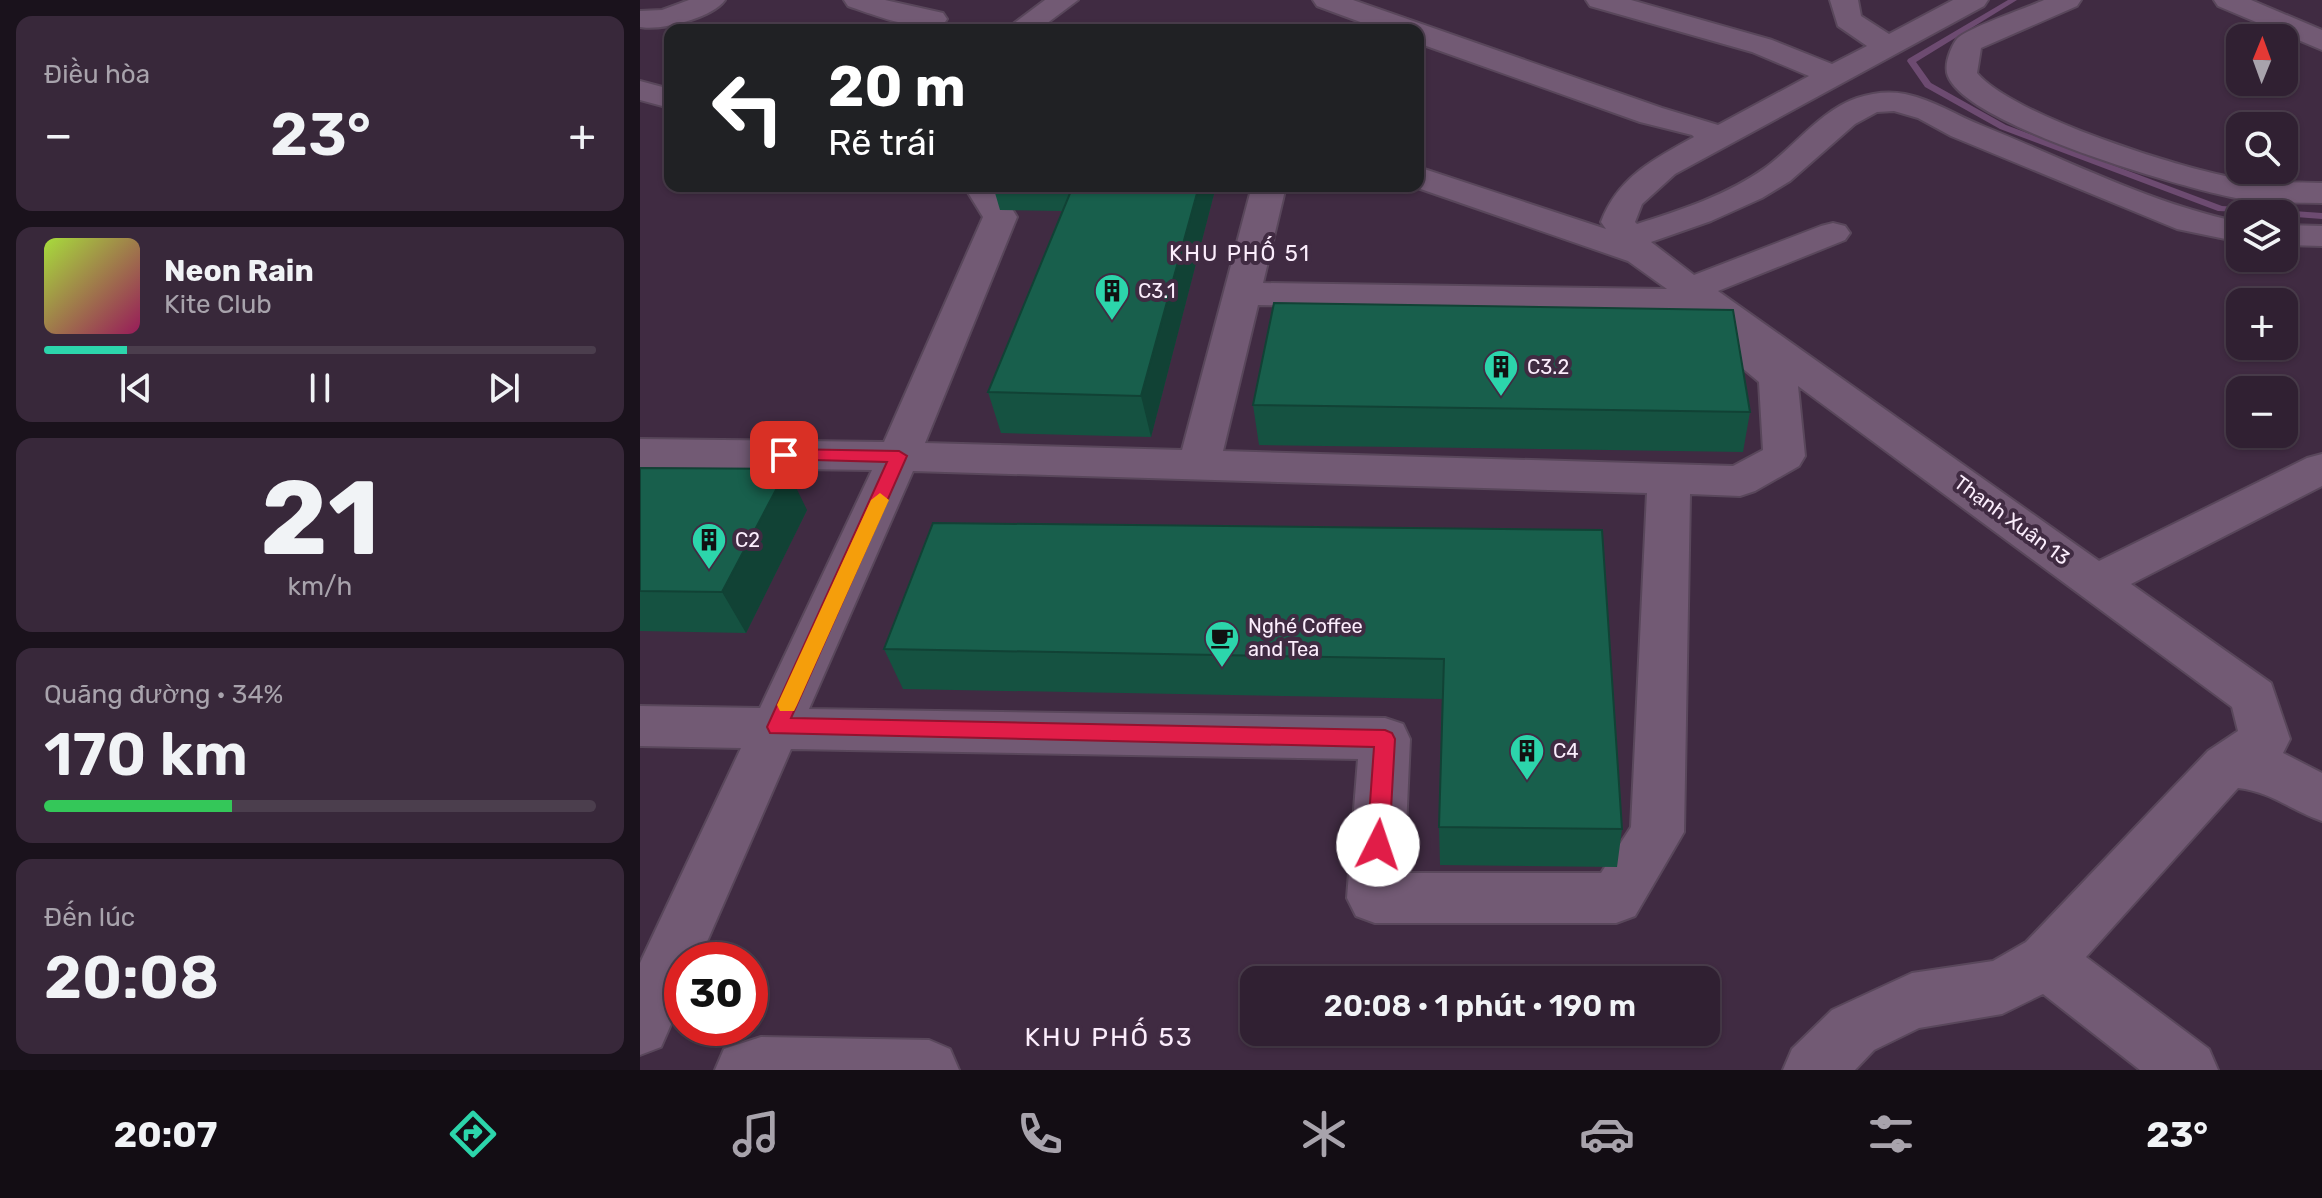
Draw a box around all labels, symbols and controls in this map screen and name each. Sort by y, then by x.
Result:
north arrow [2226,24,2298,96]
map controls [2226,24,2298,448]
text: 20 m [828,54,966,120]
icon: left [696,56,800,160]
text: Điều hòa [44,59,150,90]
text: 23° [270,99,371,170]
text: − [44,109,73,161]
text: + [569,109,596,161]
button: search [2226,112,2298,184]
text: Rẽ trái [828,121,936,164]
button: layers [2226,200,2298,272]
district label: KHU PHỐ 51 [1169,236,1311,267]
text: Neon Rain [164,253,314,289]
building icon: С3.1 [1093,272,1131,322]
place label: С3.1 [1138,279,1176,303]
button: + [2226,288,2298,360]
text: Kite Club [164,289,272,320]
building icon: C3.2 [1482,348,1520,398]
place label: C3.2 [1527,355,1569,379]
icon: previous [114,366,158,410]
icon: pause [298,366,342,410]
icon: next [482,366,526,410]
button: − [2226,376,2298,448]
pin [750,421,818,489]
icon: arrive [762,433,806,477]
text: 21 [260,457,380,580]
street label: Thạnh Xuân 13 [1950,470,2074,570]
building icon: С2 [690,521,728,571]
place label: С2 [735,528,760,552]
text: km/h [288,571,352,602]
place label: Nghé Coffee and Tea [1248,614,1363,661]
cafe icon: Nghé Coffee and Tea [1203,619,1241,669]
text: Quãng đường · 34% [44,679,283,710]
text: 170 km [44,719,248,790]
building icon: C4 [1508,732,1546,782]
place label: C4 [1553,739,1579,763]
position arrow [1336,803,1420,887]
text: Đến lúc [44,902,135,933]
text: 20:08 [44,942,219,1013]
speed limit sign: 30 [664,942,768,1046]
text: 20:08 · 1 phút · 190 m [1324,988,1636,1024]
district label: KHU PHỐ 53 [1024,1017,1194,1053]
icon: directions [445,1106,501,1162]
icon: music [728,1106,784,1162]
icon: phone [1012,1106,1068,1162]
icon: climate [1296,1106,1352,1162]
icon: car [1579,1106,1635,1162]
icon: filters [1863,1106,1919,1162]
text: 20:07 [114,1113,217,1156]
text: 23° [2146,1113,2208,1156]

